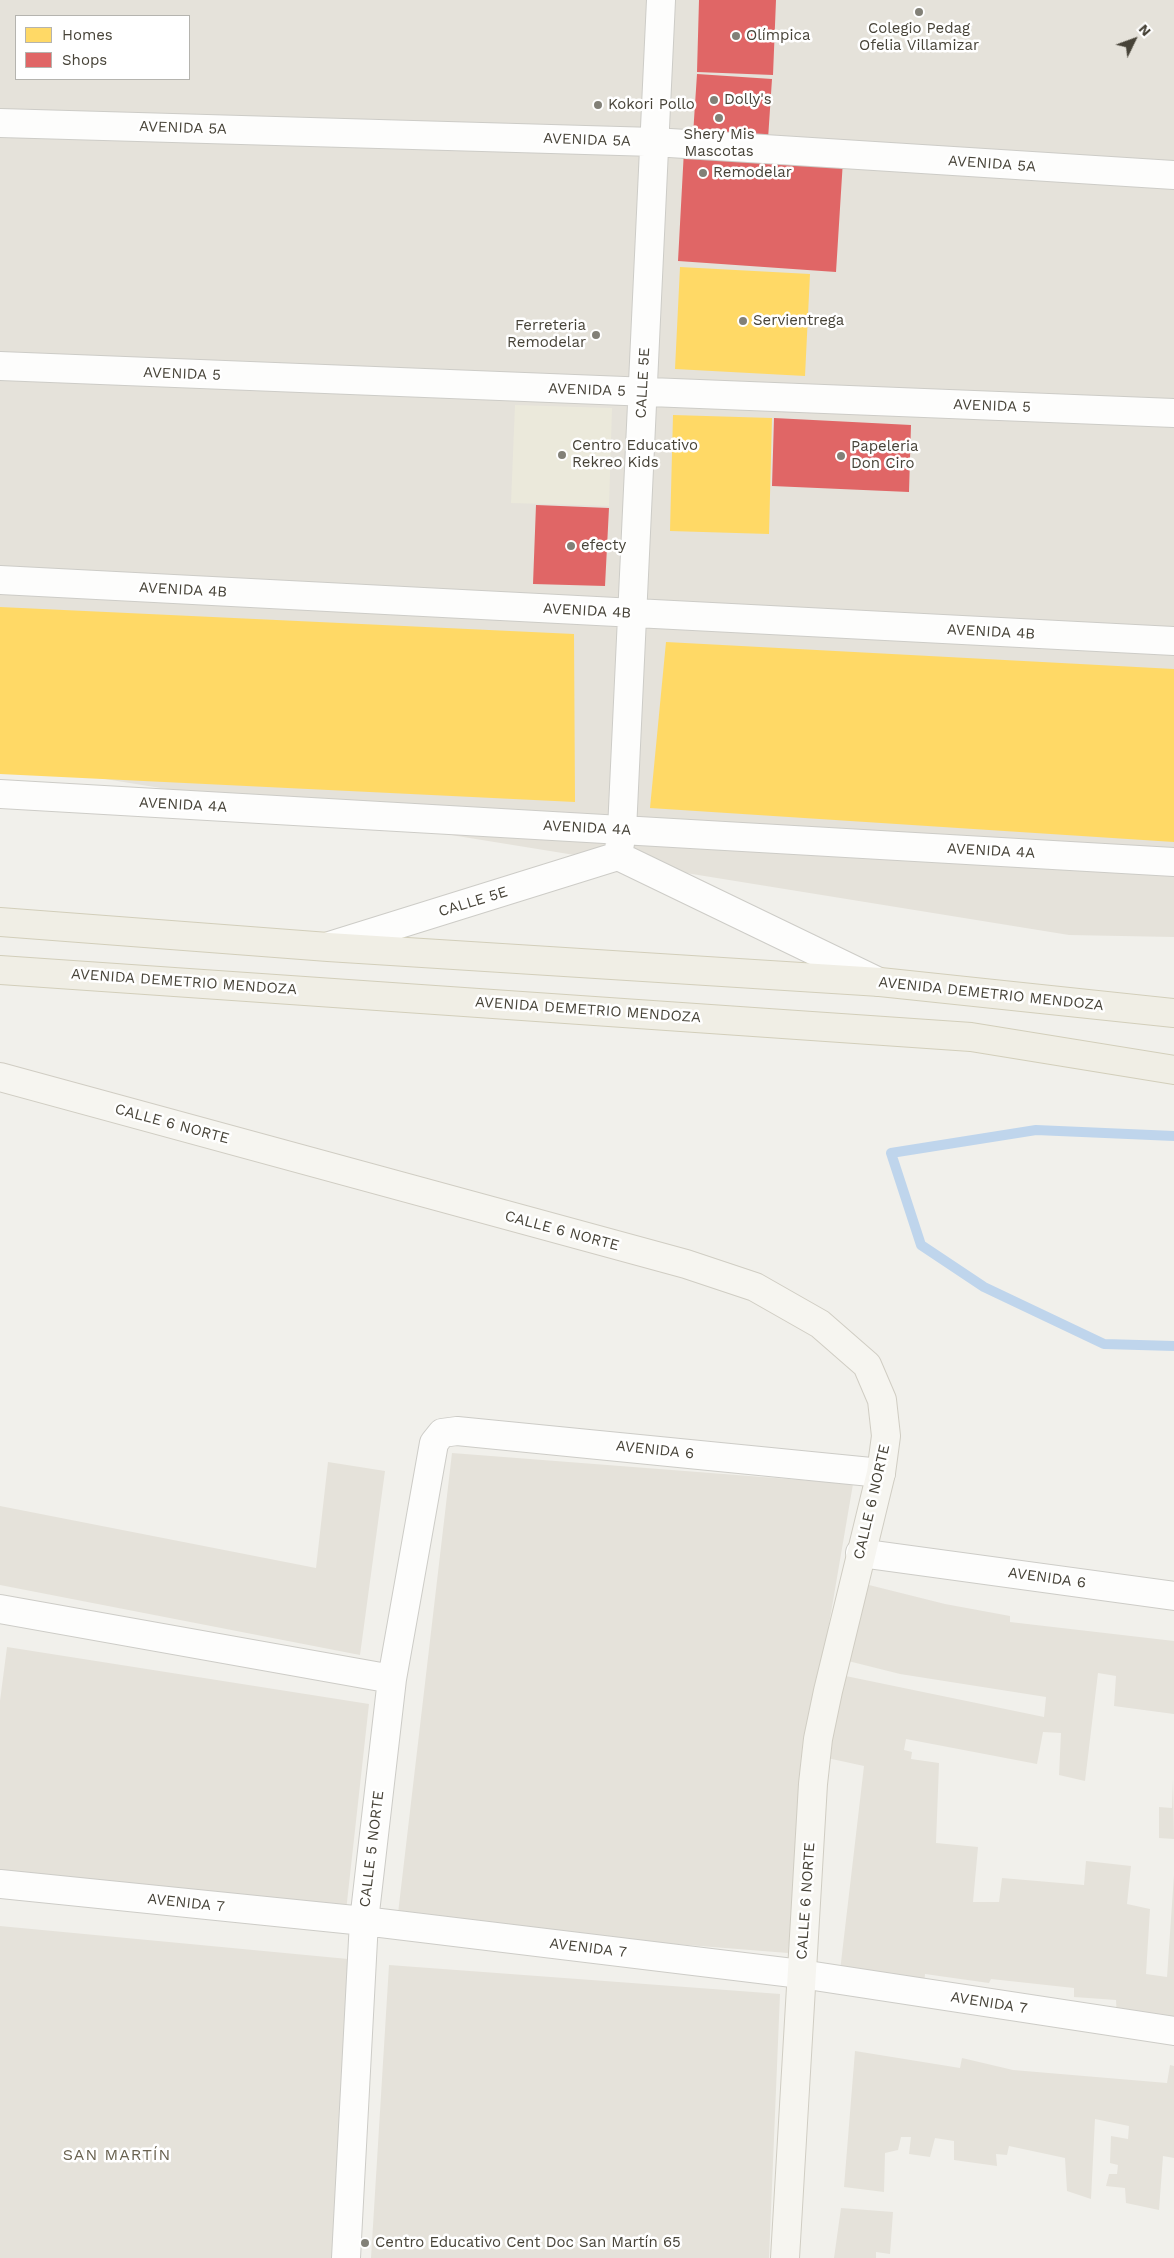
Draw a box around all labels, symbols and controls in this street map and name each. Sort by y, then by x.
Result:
marker: Colegio Pedag Ofelia Villamizar [913,6,925,18]
legend [15,15,190,80]
north arrow [1109,15,1159,65]
place label: Colegio Pedag Ofelia Villamizar [859,20,979,55]
text: N [1136,21,1155,39]
text: Homes [62,26,113,44]
place label: Olímpica [746,27,810,45]
marker: Olímpica [730,30,742,42]
text: Shops [62,51,107,69]
place label: Dolly's [724,91,772,109]
marker: Dolly's [708,94,720,106]
place label: Kokori Pollo [608,96,695,114]
marker: Kokori Pollo [592,99,604,111]
marker: Shery Mis Mascotas [713,112,725,124]
street label: AVENIDA 5A [139,117,227,139]
place label: Shery Mis Mascotas [683,126,755,161]
street label: AVENIDA 5A [543,129,631,151]
street label: AVENIDA 5A [948,152,1036,176]
place label: Remodelar [713,164,792,182]
marker: Remodelar [697,167,709,179]
place label: Servientrega [753,312,844,330]
marker: Servientrega [737,315,749,327]
place label: Ferreteria Remodelar [507,317,586,352]
marker: Ferreteria Remodelar [590,329,602,341]
street label: CALLE 5E [632,347,654,419]
street label: AVENIDA 5 [143,364,221,384]
street label: AVENIDA 5 [548,380,626,400]
street label: AVENIDA 5 [953,396,1031,416]
place label: Centro Educativo Rekreo Kids [572,437,698,472]
place label: Papeleria Don Ciro [851,438,919,473]
marker: Centro Educativo Rekreo Kids [556,449,568,461]
marker: Papeleria Don Ciro [835,450,847,462]
place label: efecty [581,537,626,555]
marker: efecty [565,540,577,552]
street label: AVENIDA 4B [138,579,228,601]
street label: AVENIDA 4B [542,600,632,622]
street label: AVENIDA 4B [946,621,1036,643]
street label: AVENIDA 4A [138,794,228,816]
street label: AVENIDA 4A [542,817,632,839]
street label: AVENIDA 4A [946,840,1036,862]
street label: CALLE 5E [436,883,510,921]
street label: AVENIDA DEMETRIO MENDOZA [70,965,298,999]
street label: AVENIDA DEMETRIO MENDOZA [877,973,1105,1015]
street label: AVENIDA DEMETRIO MENDOZA [474,993,702,1027]
street label: CALLE 6 NORTE [113,1100,231,1148]
street label: CALLE 6 NORTE [503,1207,621,1255]
street label: AVENIDA 6 [615,1437,695,1463]
street label: CALLE 6 NORTE [850,1443,894,1561]
street label: AVENIDA 6 [1007,1564,1087,1592]
street label: CALLE 5 NORTE [356,1790,388,1908]
street label: CALLE 6 NORTE [793,1842,819,1960]
street label: AVENIDA 7 [146,1890,226,1916]
street label: AVENIDA 7 [548,1934,628,1962]
street label: AVENIDA 7 [949,1988,1029,2018]
district label: SAN MARTÍN [61,2145,173,2165]
place label: Centro Educativo Cent Doc San Martín 65 [375,2234,681,2252]
marker: Centro Educativo Cent Doc San Martín 65 [359,2237,371,2249]

